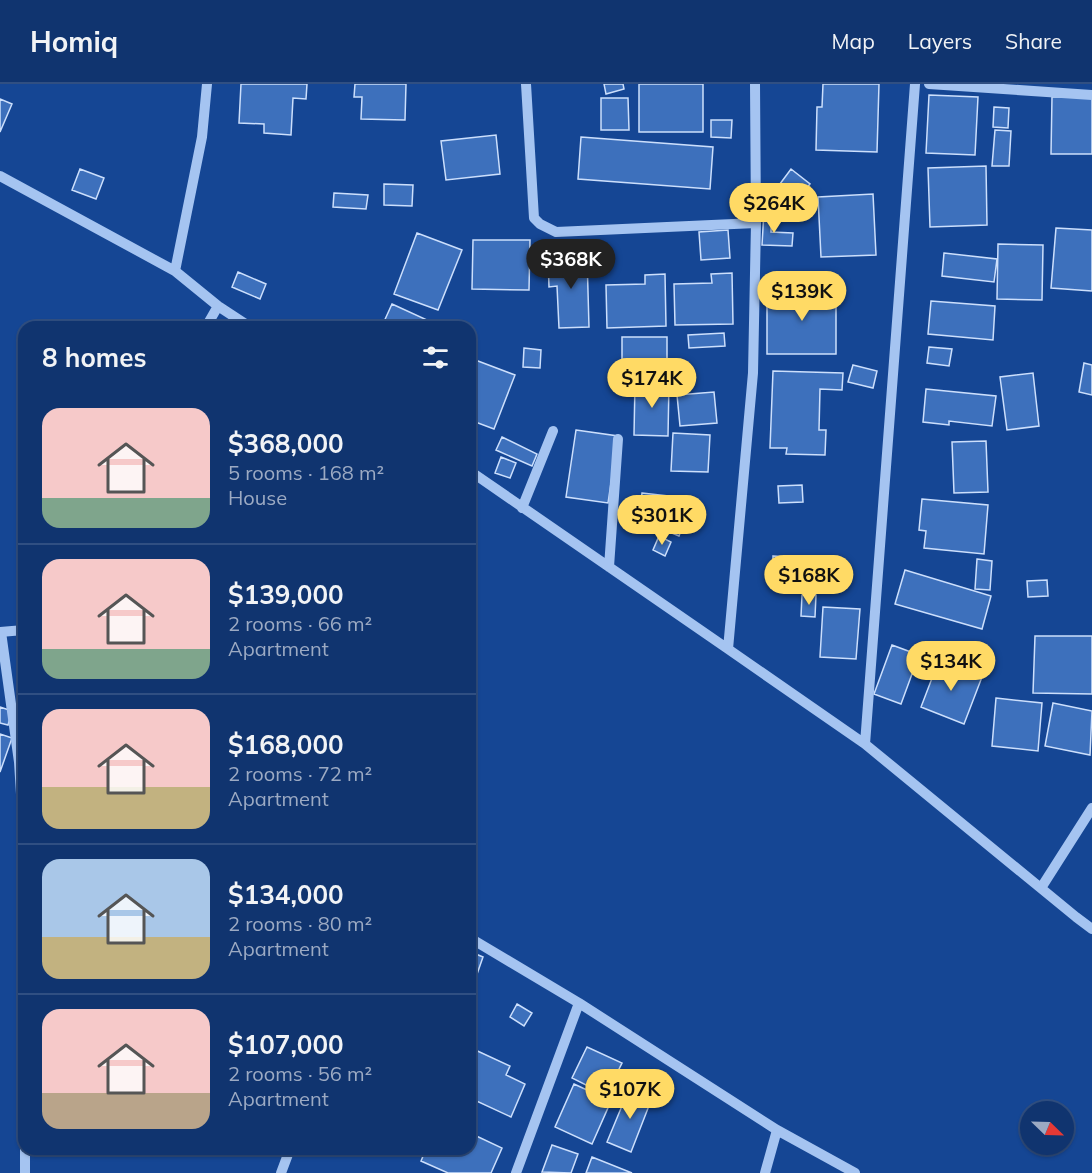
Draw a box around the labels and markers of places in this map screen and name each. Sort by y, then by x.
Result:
pin: $264K [732,183,816,234]
pin: $368K [529,239,613,290]
pin: $139K [760,271,844,322]
pin: $174K [610,358,694,409]
pin: $301K [620,495,704,546]
pin: $168K [767,555,851,606]
pin: $134K [909,641,993,692]
pin: $107K [588,1069,672,1120]

